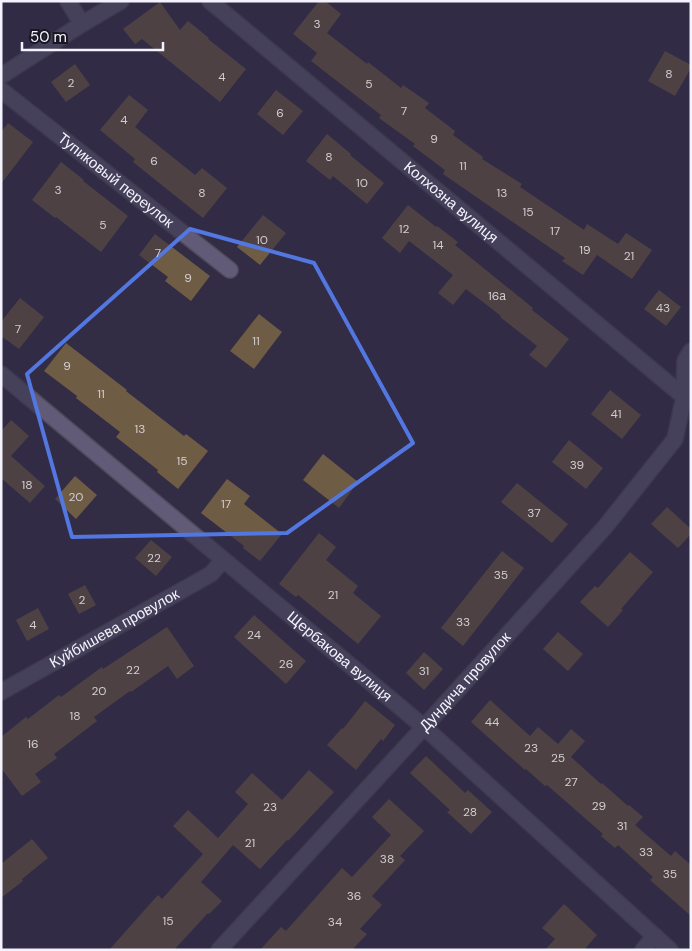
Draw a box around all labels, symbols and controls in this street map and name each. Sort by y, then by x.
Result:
house number: 3 [313,16,321,32]
scale bar [22,20,164,52]
text: 50 m [30,27,67,47]
house number: 8 [665,66,673,82]
house number: 4 [218,69,226,85]
house number: 2 [68,75,75,91]
house number: 5 [365,76,373,92]
house number: 7 [401,103,407,119]
house number: 6 [276,105,284,121]
house number: 4 [120,112,128,128]
street label: Тупиковый переулок [54,128,178,232]
house number: 9 [430,131,438,147]
house number: 8 [325,149,333,165]
house number: 6 [150,153,158,169]
street label: Колхозна вулиця [400,157,502,247]
house number: 11 [459,158,467,174]
house number: 10 [356,175,368,191]
house number: 3 [54,182,62,198]
house number: 8 [198,185,206,201]
house number: 13 [497,185,507,201]
house number: 15 [522,204,534,220]
house number: 5 [99,217,107,233]
house number: 12 [399,221,409,237]
house number: 17 [550,223,560,239]
house number: 10 [256,232,268,248]
house number: 14 [432,237,444,253]
house number: 19 [579,242,591,258]
house number: 7 [155,245,161,261]
house number: 21 [624,248,634,264]
house number: 9 [184,270,192,286]
house number: 16а [488,288,506,304]
house number: 43 [656,300,670,316]
house number: 7 [15,321,21,337]
house number: 11 [252,333,260,349]
house number: 9 [63,358,71,374]
house number: 11 [97,386,105,402]
house number: 41 [610,406,622,422]
house number: 13 [135,421,145,437]
house number: 15 [176,453,188,469]
house number: 39 [570,457,584,473]
house number: 18 [21,477,33,493]
house number: 20 [68,489,84,505]
house number: 17 [221,496,231,512]
house number: 37 [527,505,541,521]
house number: 22 [147,550,161,566]
house number: 35 [494,567,508,583]
street label: Куйбишева провулок [46,584,183,673]
house number: 21 [328,587,338,603]
house number: 2 [79,592,86,608]
street label: Щербакова вулиця [283,607,396,706]
house number: 33 [456,614,470,630]
house number: 4 [29,617,37,633]
house number: 24 [247,627,261,643]
street label: Дундича провулок [415,628,515,736]
house number: 26 [279,656,293,672]
house number: 22 [126,662,140,678]
house number: 31 [419,663,429,679]
house number: 20 [91,683,107,699]
house number: 18 [69,708,81,724]
house number: 44 [485,714,499,730]
house number: 16 [27,736,39,752]
house number: 23 [524,740,538,756]
house number: 25 [551,750,565,766]
house number: 27 [564,774,578,790]
house number: 29 [592,798,606,814]
house number: 23 [263,799,277,815]
house number: 28 [463,804,477,820]
house number: 31 [617,818,627,834]
house number: 21 [245,835,255,851]
house number: 33 [639,844,653,860]
house number: 38 [380,851,394,867]
house number: 35 [663,866,677,882]
house number: 36 [347,888,361,904]
house number: 15 [162,913,174,929]
house number: 34 [328,914,342,930]

